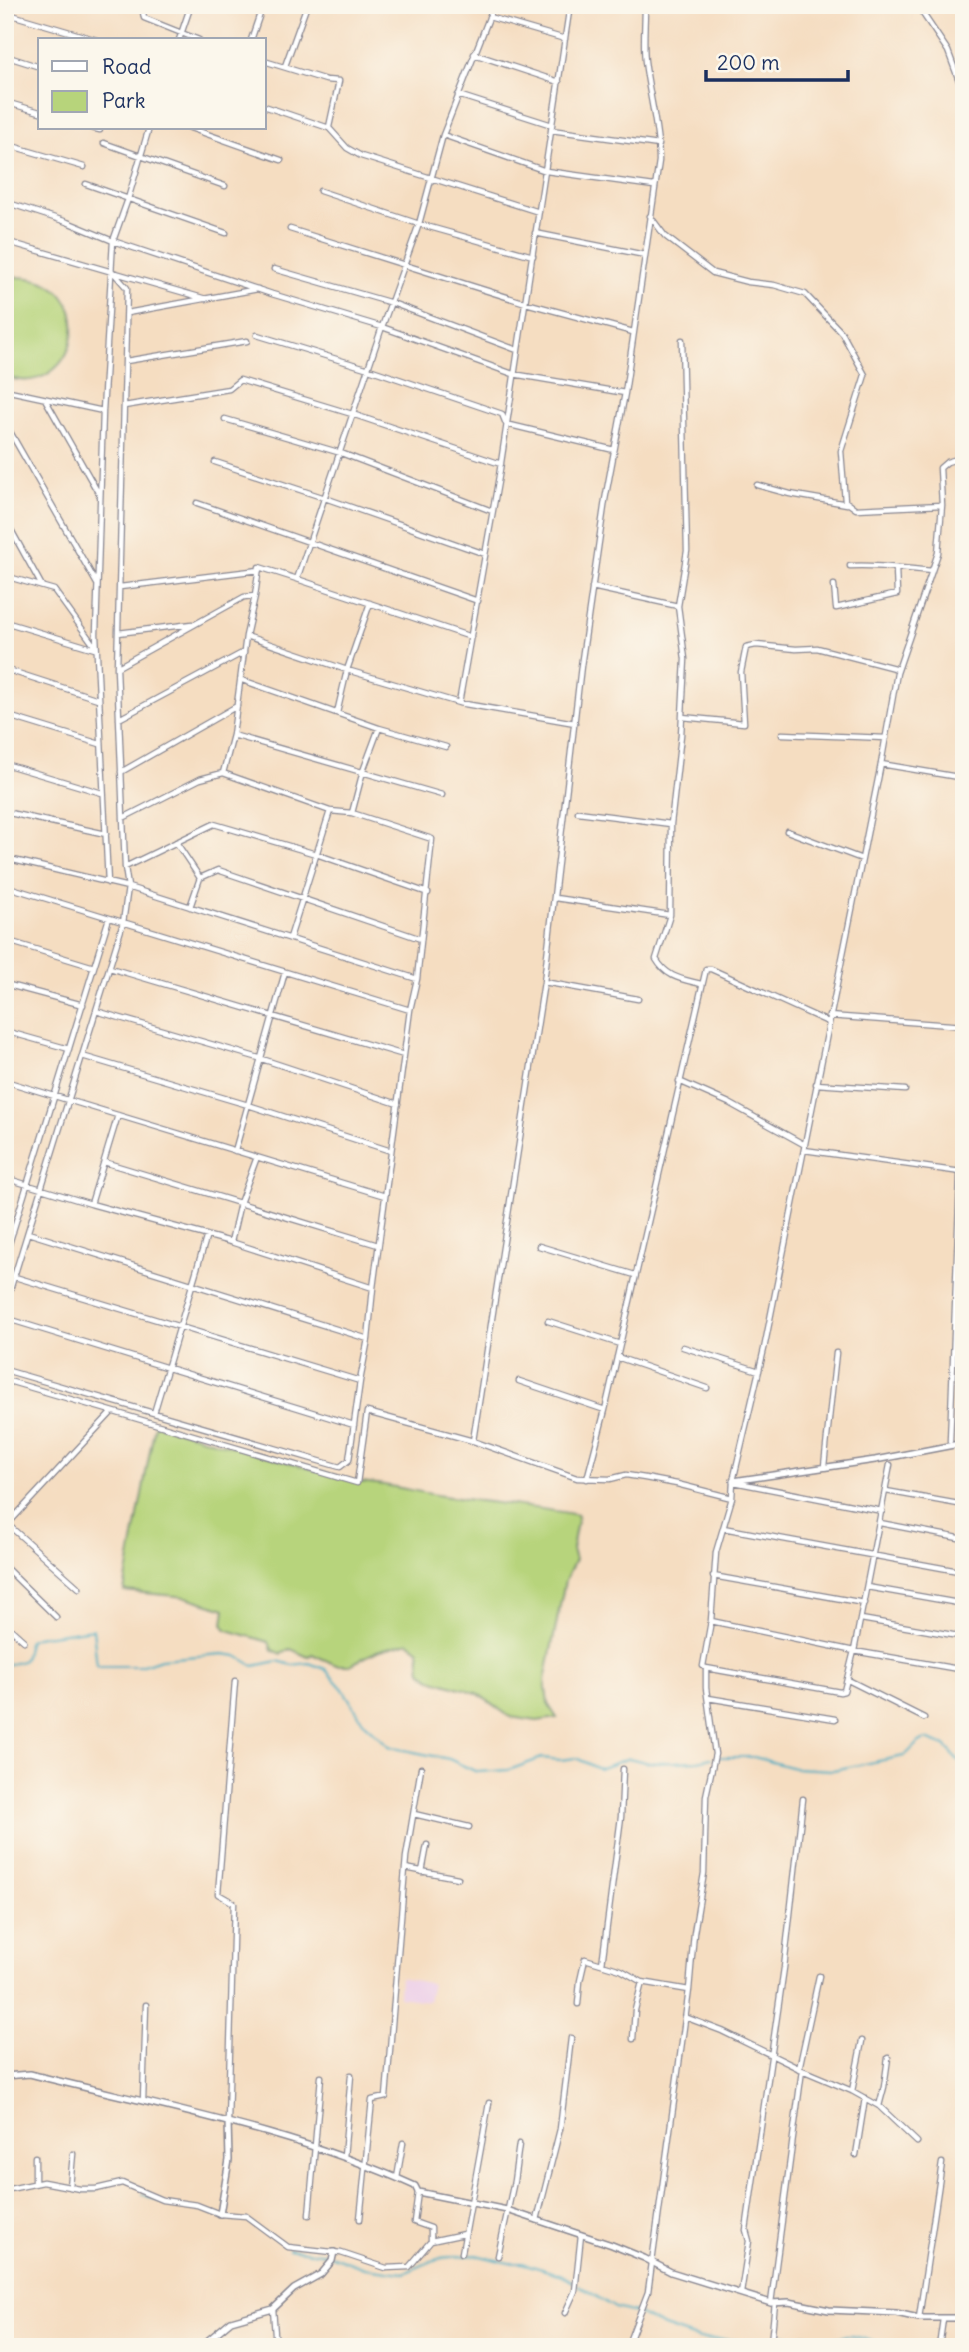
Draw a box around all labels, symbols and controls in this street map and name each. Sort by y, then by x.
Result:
legend [38,38,266,130]
scale bar [706,38,848,82]
text: 200 m [717,49,780,76]
text: Road [102,53,151,80]
text: Park [102,87,145,114]

